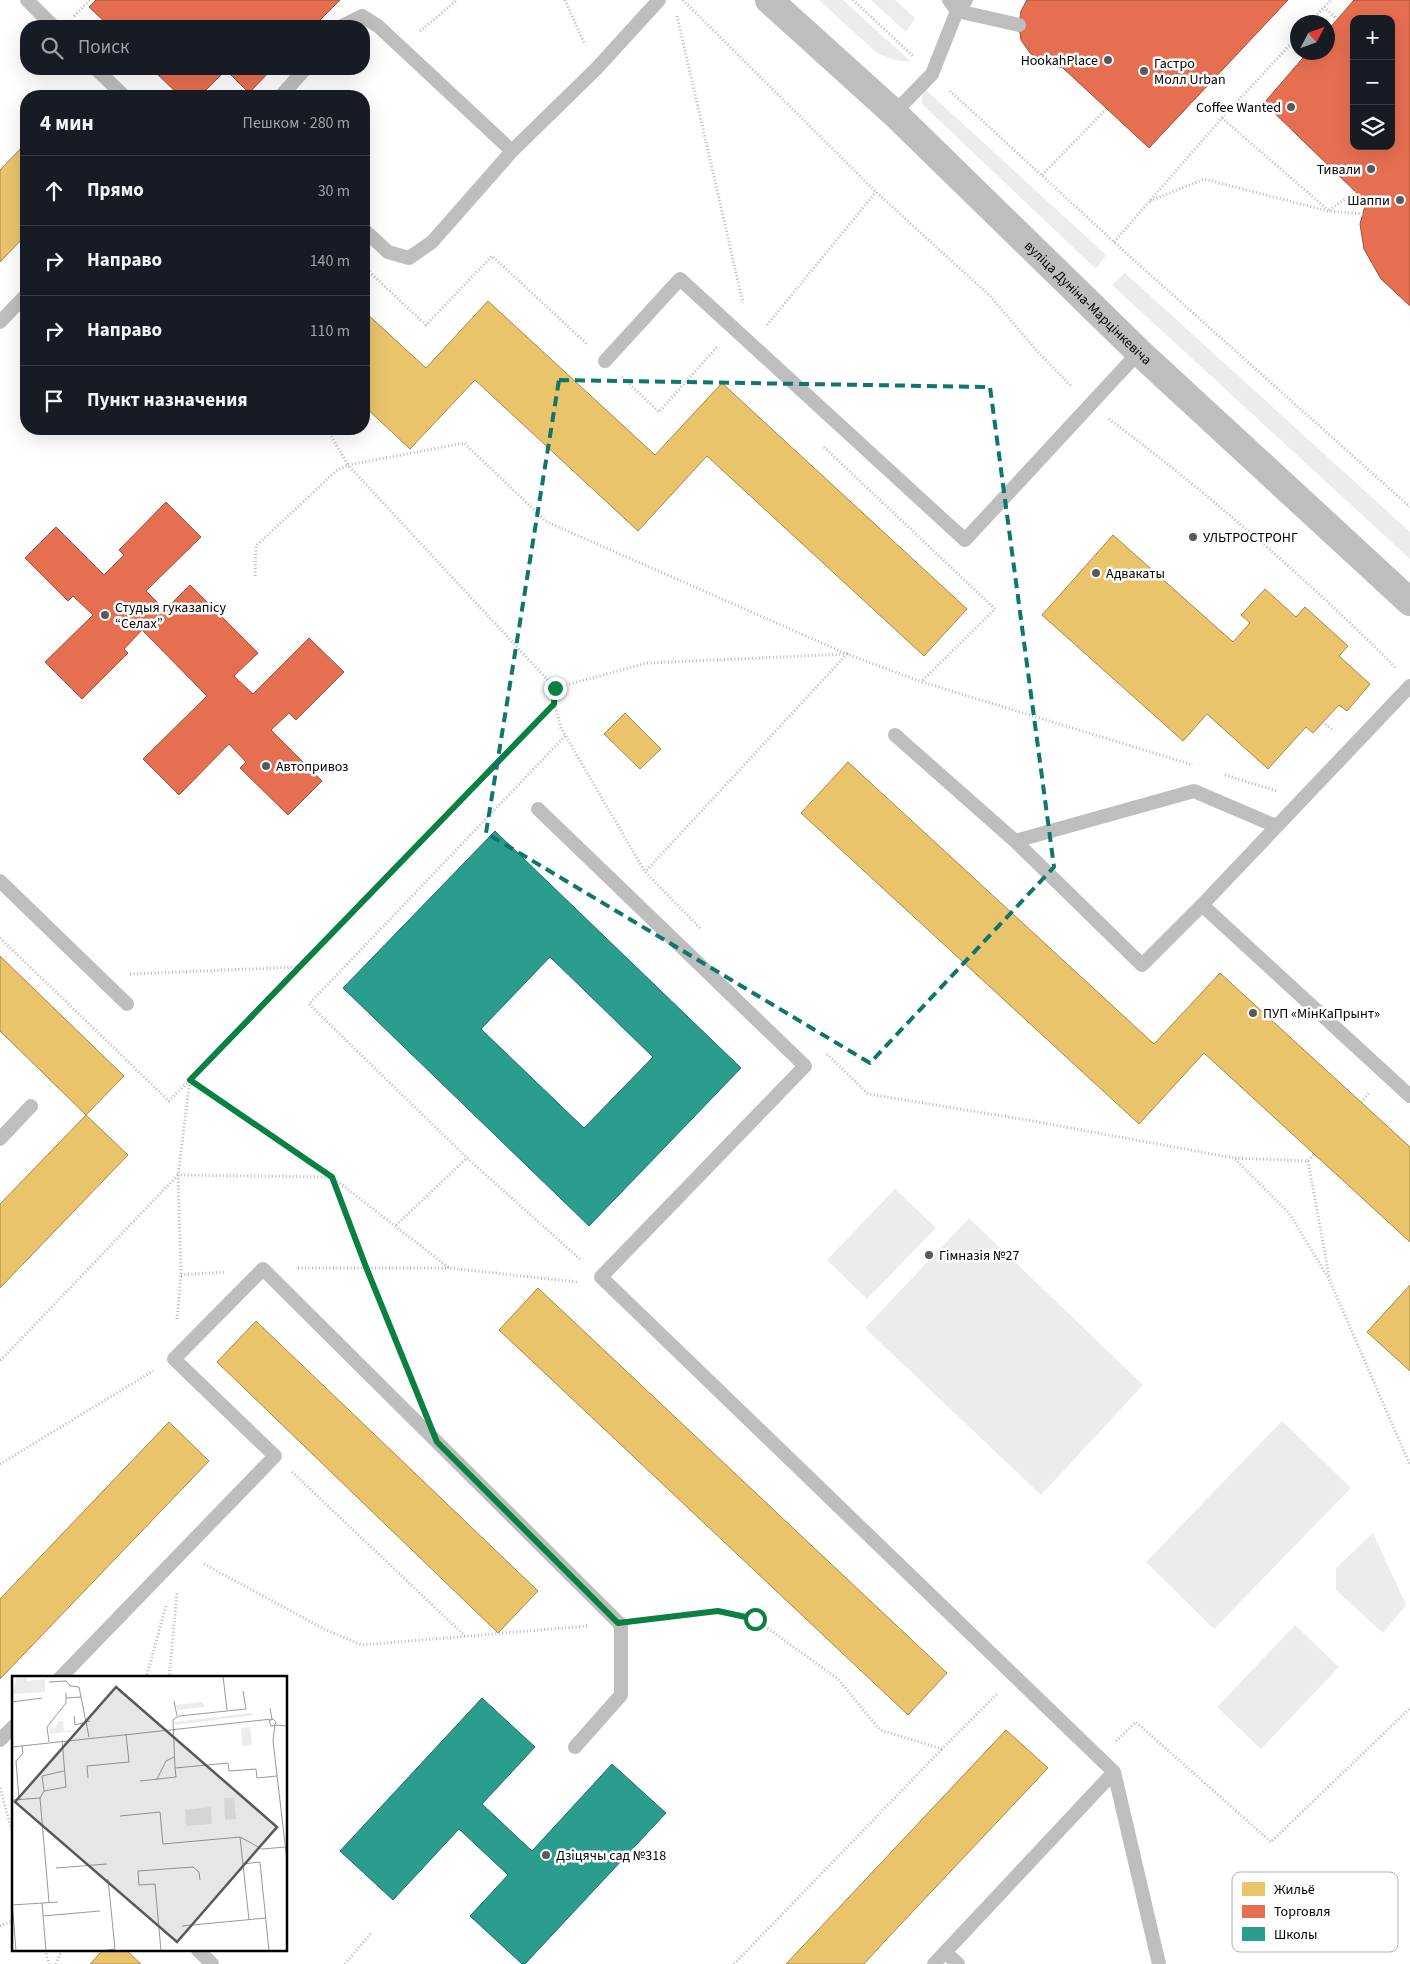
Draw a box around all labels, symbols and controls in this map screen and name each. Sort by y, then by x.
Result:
north arrow [1290,15,1335,60]
map controls [1350,15,1395,150]
button: + [1350,15,1395,60]
search box [20,20,370,75]
icon: search [38,34,66,62]
text: Поиск [78,34,129,61]
place label: HookahPlace [1021,51,1098,71]
marker: HookahPlace [1102,54,1114,66]
place label: Гастро Молл Urban [1154,54,1226,90]
button: − [1350,60,1395,105]
marker: Гастро Молл Urban [1138,65,1150,77]
place label: Coffee Wanted [1196,98,1281,118]
marker: Coffee Wanted [1285,101,1297,113]
button: layers [1350,105,1395,150]
text: 4 мин [40,108,94,138]
text: Пешком · 280 m [243,112,350,134]
place label: Тивали [1317,160,1361,180]
marker: Тивали [1365,163,1377,175]
icon: ahead [40,177,68,205]
text: Прямо [87,177,144,204]
text: 30 m [318,180,350,202]
place label: Шаппи [1347,191,1390,211]
marker: Шаппи [1394,194,1406,206]
street label: вуліца Дуніна-Марцінкевіча [1019,236,1156,370]
icon: right [40,247,68,275]
text: Направо [87,247,162,274]
text: 140 m [310,250,350,272]
icon: right [40,317,68,345]
text: Направо [87,317,162,344]
text: 110 m [310,320,350,342]
icon: arrive [40,387,68,415]
text: Пункт назначения [87,387,248,414]
place label: УЛЬТРОСТРОНГ [1203,528,1298,548]
marker: УЛЬТРОСТРОНГ [1187,531,1199,543]
place label: Адвакаты [1106,564,1165,584]
marker: Адвакаты [1090,567,1102,579]
place label: Студыя гуказапісу “Селах” [115,598,226,634]
marker: Студыя гуказапісу “Селах” [99,609,111,621]
route end [544,677,567,700]
place label: Автопривоз [276,757,349,777]
marker: Автопривоз [260,760,272,772]
place label: ПУП «МінКаПрынт» [1263,1004,1380,1024]
marker: ПУП «МінКаПрынт» [1247,1007,1259,1019]
place label: Гімназія №27 [939,1246,1019,1266]
marker: Гімназія №27 [923,1249,935,1261]
route start [744,1608,767,1631]
inset map [12,1676,288,1952]
place label: Дзіцячы сад №318 [556,1846,666,1866]
marker: Дзіцячы сад №318 [540,1849,552,1861]
legend [1232,1872,1398,1952]
text: Жильё [1274,1880,1315,1900]
text: Торговля [1274,1902,1330,1922]
text: Школы [1274,1925,1317,1945]

